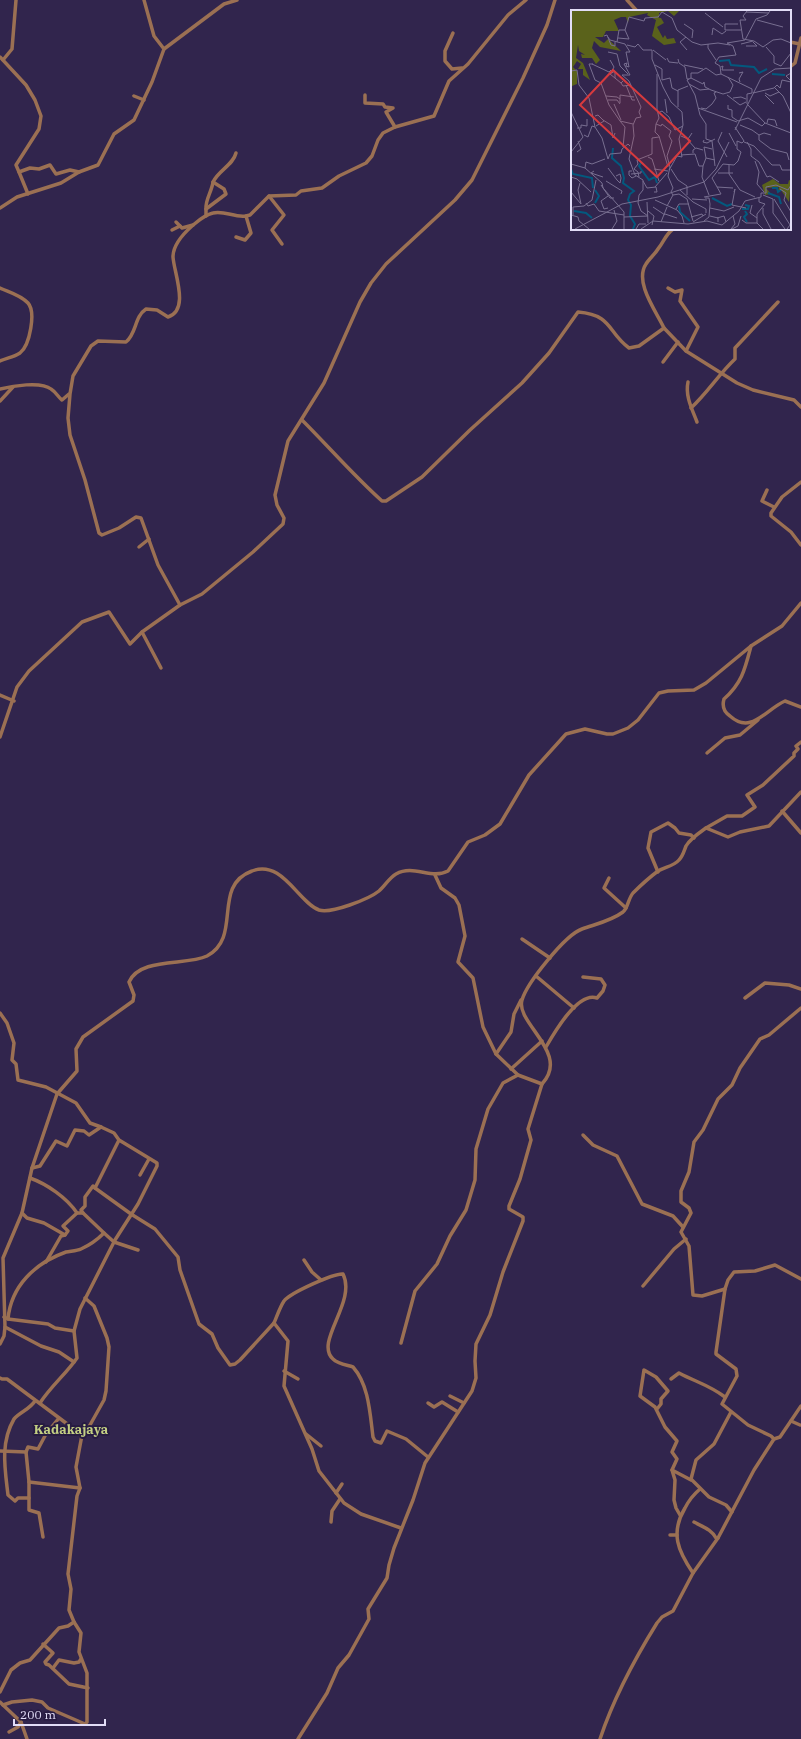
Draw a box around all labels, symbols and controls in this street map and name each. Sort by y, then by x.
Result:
inset map [571,10,791,230]
district label: Kadakajaya [34,1421,109,1438]
scale bar [14,1701,105,1727]
text: 200 m [20,1707,56,1722]

